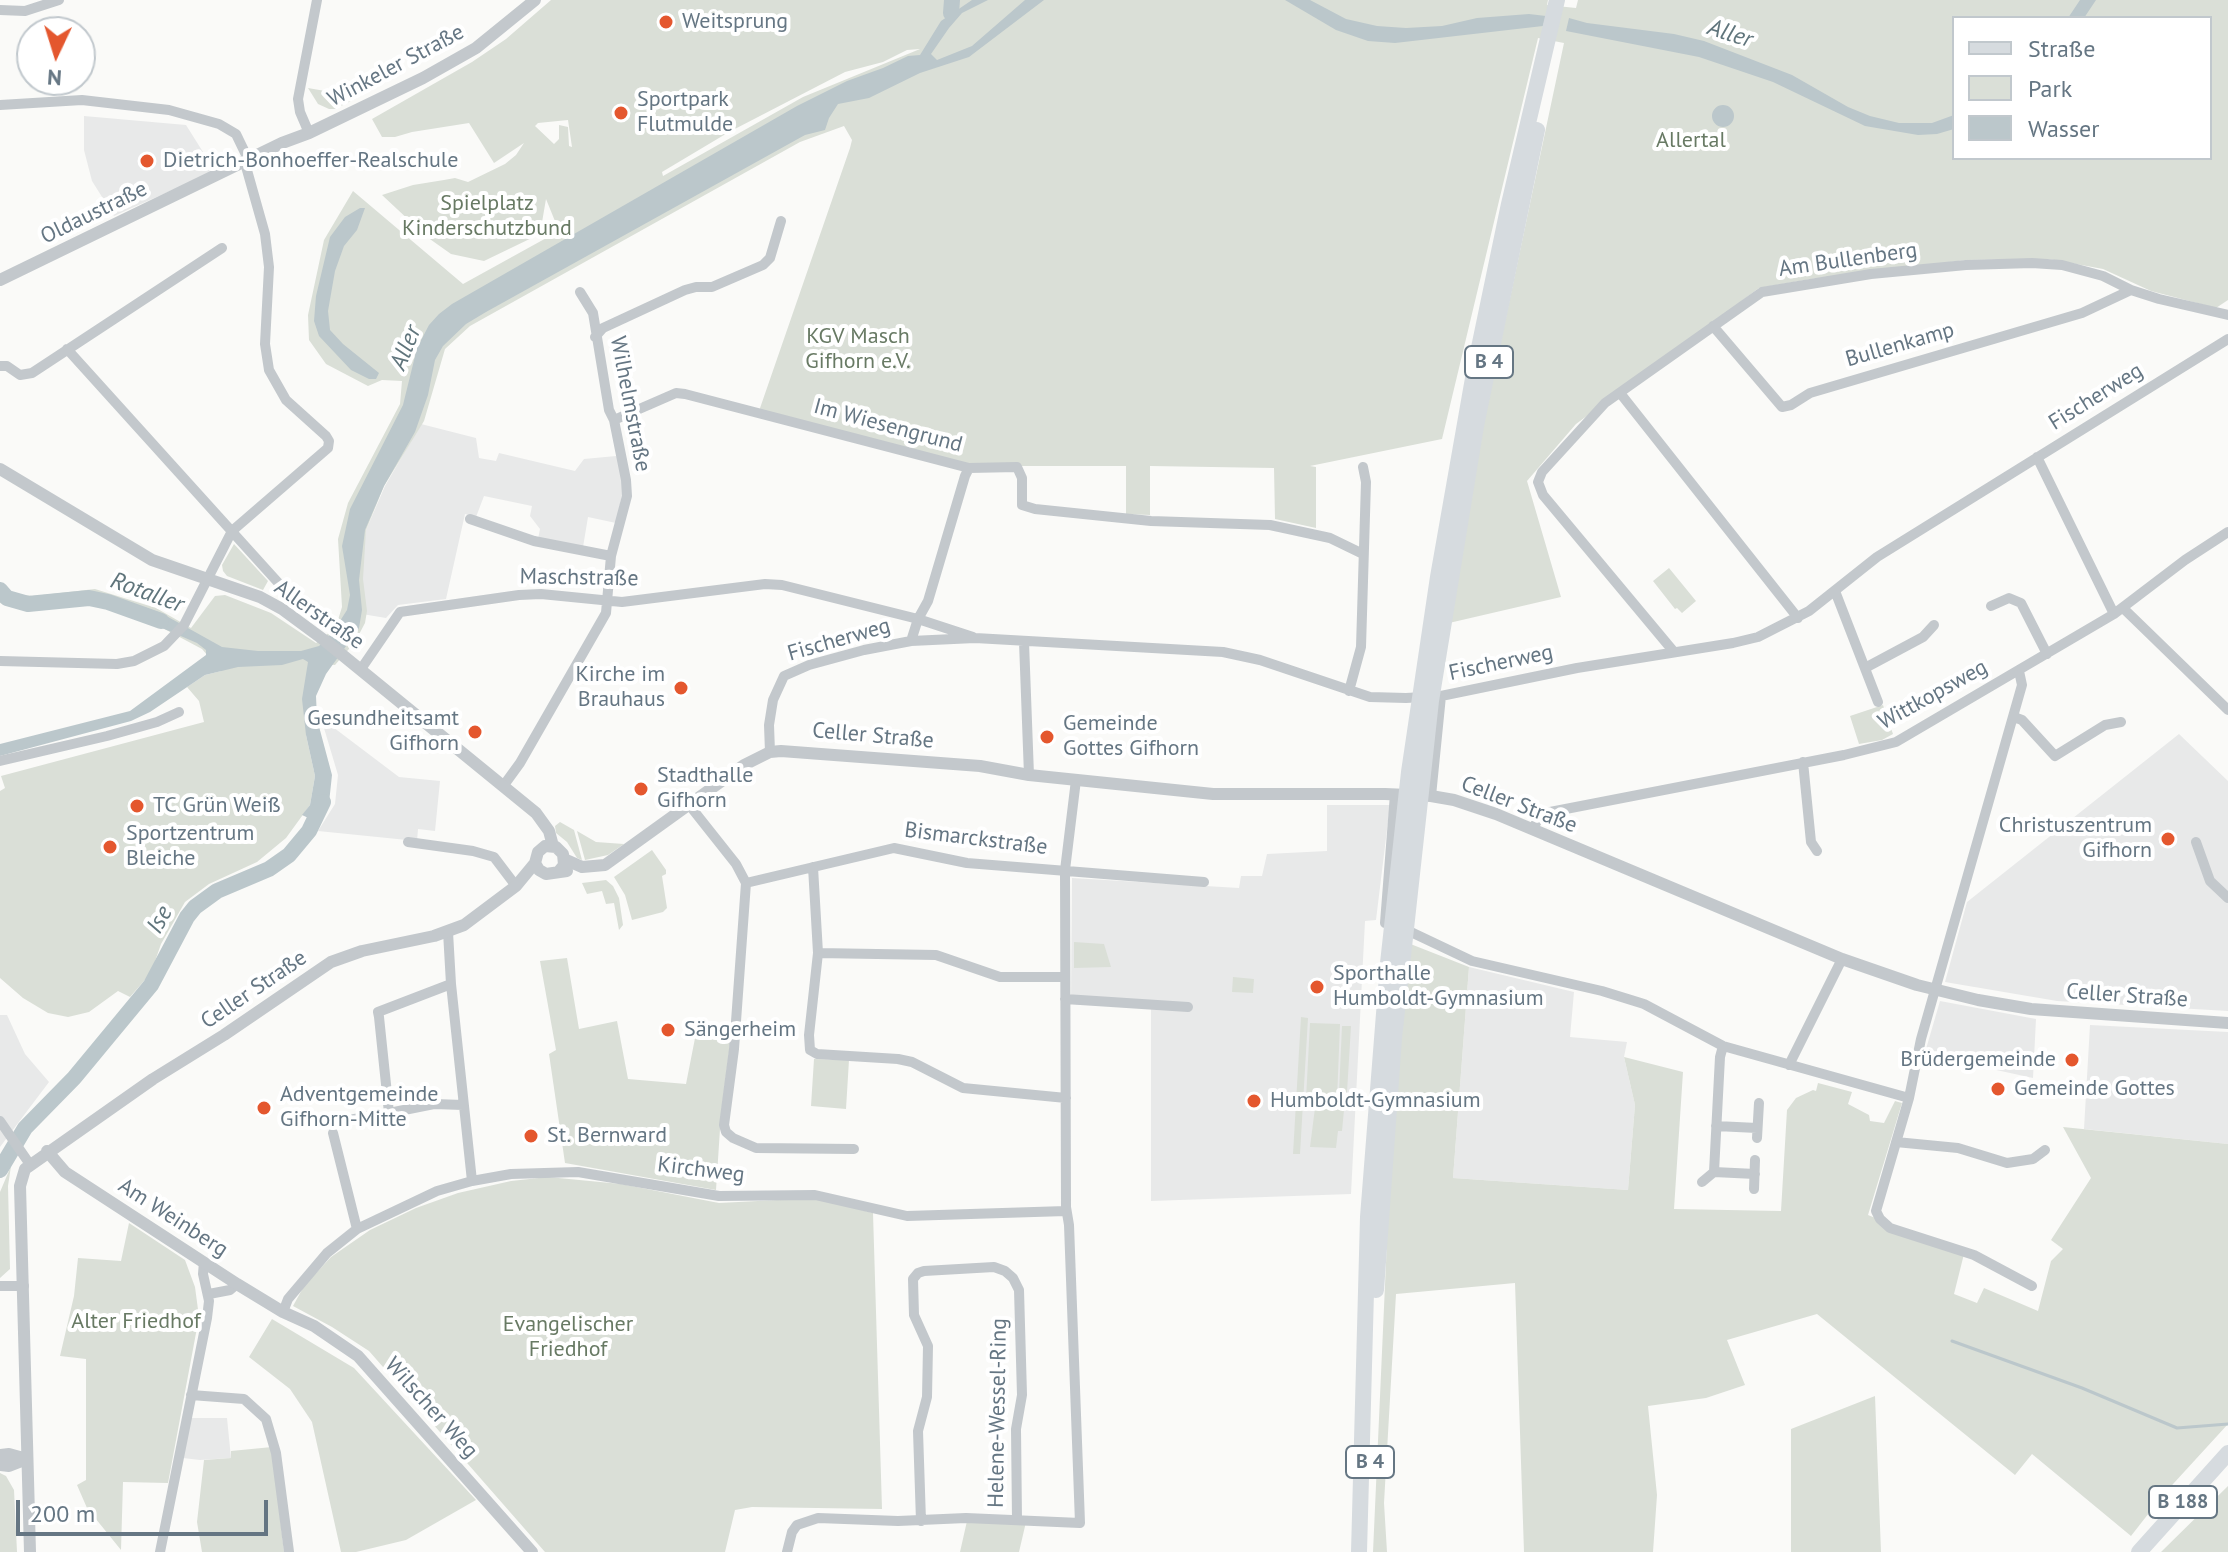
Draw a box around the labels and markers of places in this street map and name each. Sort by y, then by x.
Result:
place label: Weitsprung [682,9,788,35]
marker: Weitsprung [657,13,675,31]
place label: Sportpark Flutmulde [637,87,733,138]
marker: Sportpark Flutmulde [612,104,630,122]
place label: Dietrich-Bonhoeffer-Realschule [163,148,458,174]
marker: Dietrich-Bonhoeffer-Realschule [138,152,156,170]
place label: Kirche im Brauhaus [575,662,665,714]
marker: Kirche im Brauhaus [672,679,690,697]
place label: Gesundheitsamt Gifhorn [307,706,459,758]
place label: Gemeinde Gottes Gifhorn [1063,711,1199,762]
marker: Gesundheitsamt Gifhorn [466,723,484,741]
marker: Gemeinde Gottes Gifhorn [1038,728,1056,746]
place label: Stadthalle Gifhorn [657,763,753,814]
marker: Stadthalle Gifhorn [632,780,650,798]
place label: TC Grün Weiß [153,793,281,819]
marker: TC Grün Weiß [128,797,146,815]
place label: Christuszentrum Gifhorn [1999,813,2152,864]
place label: Sportzentrum Bleiche [126,821,254,872]
marker: Christuszentrum Gifhorn [2159,830,2177,848]
marker: Sportzentrum Bleiche [101,838,119,856]
place label: Sporthalle Humboldt-Gymnasium [1333,961,1544,1012]
marker: Sporthalle Humboldt-Gymnasium [1308,978,1326,996]
place label: Sängerheim [684,1017,796,1043]
marker: Sängerheim [659,1021,677,1039]
place label: Brüdergemeinde [1900,1047,2056,1073]
marker: Brüdergemeinde [2063,1051,2081,1069]
place label: Gemeinde Gottes [2014,1076,2175,1102]
marker: Gemeinde Gottes [1989,1080,2007,1098]
place label: Adventgemeinde Gifhorn-Mitte [280,1082,438,1134]
place label: Humboldt-Gymnasium [1270,1088,1481,1114]
marker: Humboldt-Gymnasium [1245,1092,1263,1110]
marker: Adventgemeinde Gifhorn-Mitte [255,1099,273,1117]
place label: St. Bernward [547,1123,667,1149]
marker: St. Bernward [522,1127,540,1145]

